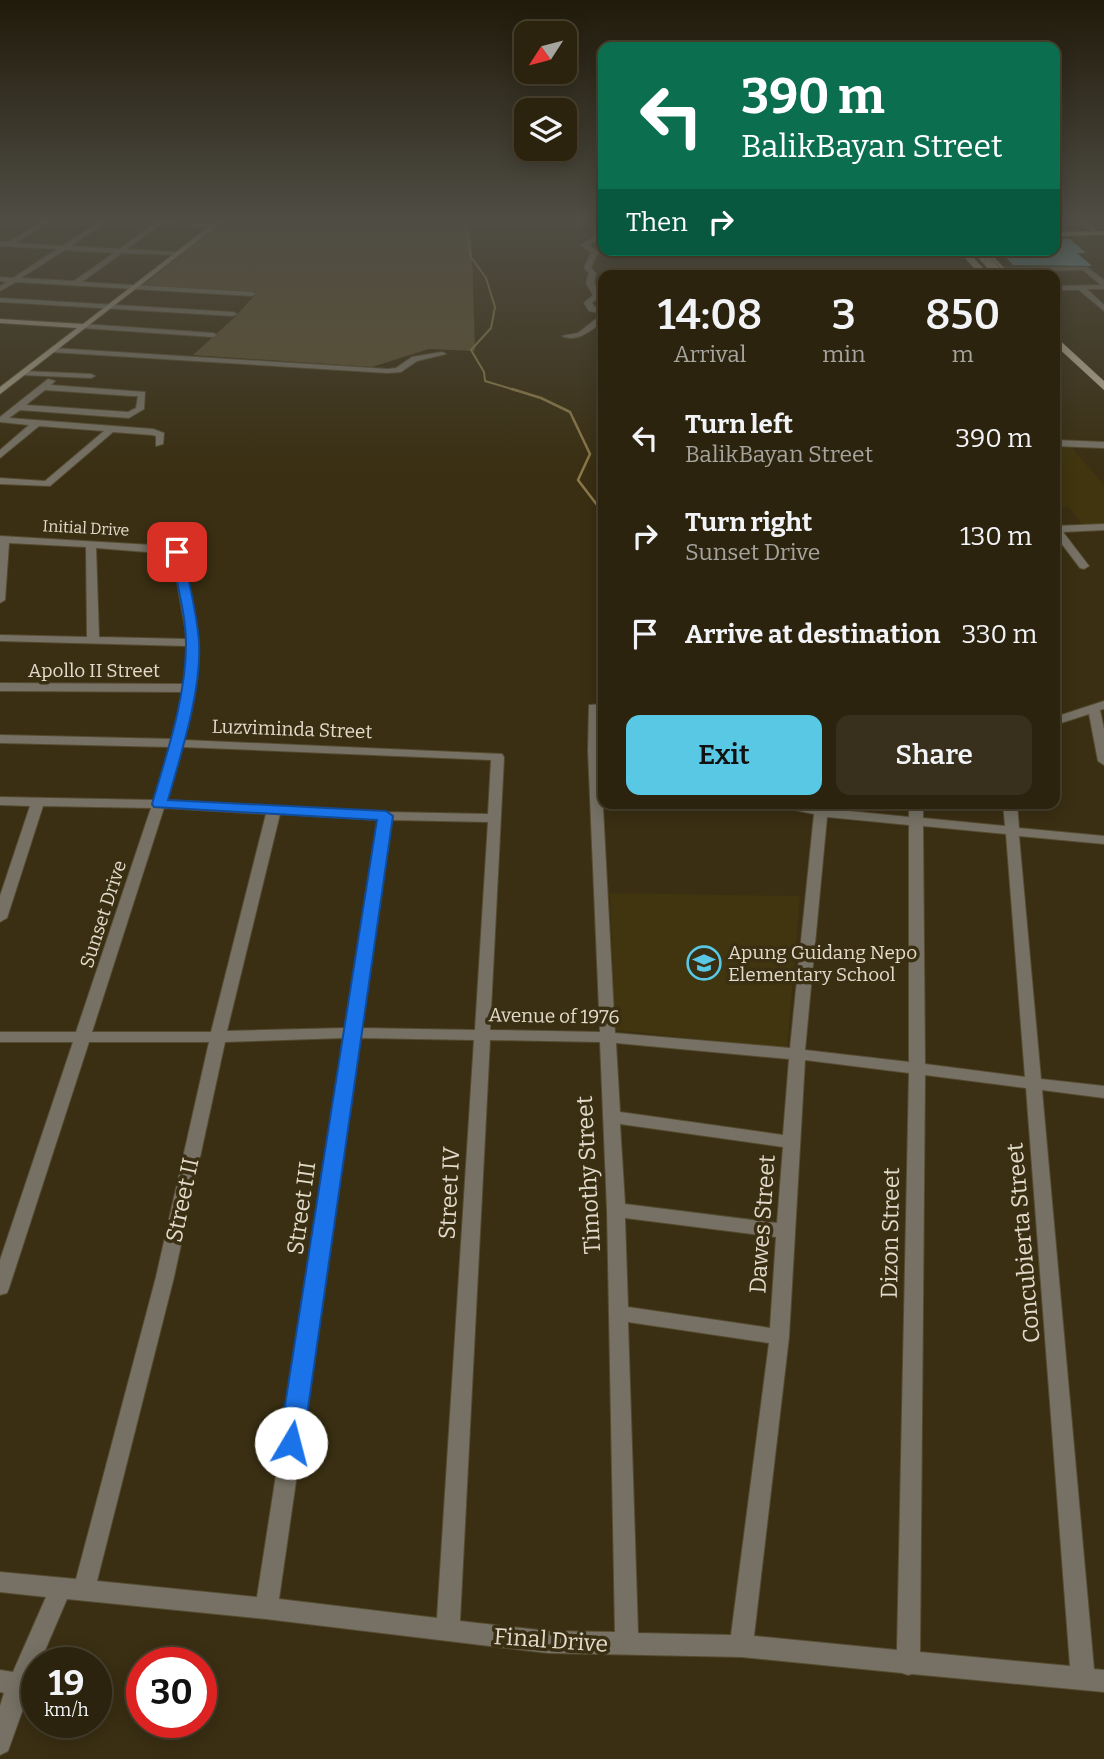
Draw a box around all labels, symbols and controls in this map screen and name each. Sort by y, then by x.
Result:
north arrow [514,21,578,84]
map controls [514,21,577,161]
text: 390 m [741,67,885,126]
icon: left [626,70,717,161]
button: layers [514,98,577,161]
text: BalikBayan Street [741,127,1003,165]
icon: right [702,203,740,241]
text: Then [626,207,688,238]
text: 14:08 [658,290,762,340]
text: 3 [832,290,856,340]
text: 850 [925,290,1000,340]
text: Arrival [674,340,747,368]
text: min [822,340,866,368]
text: m [952,340,974,368]
text: Turn left [685,409,793,440]
icon: left [626,419,664,457]
text: 390 m [955,423,1032,454]
text: BalikBayan Street [685,440,873,468]
text: Turn right [685,507,812,538]
street label: Initial Drive [42,516,130,540]
icon: right [626,517,664,555]
text: 130 m [960,521,1032,552]
pin [147,522,207,582]
icon: arrive [158,533,196,571]
text: Sunset Drive [685,538,820,566]
icon: arrive [626,615,664,653]
text: Arrive at destination [685,619,940,650]
text: 330 m [961,619,1037,650]
street label: Apollo II Street [28,659,160,682]
street label: Luzviminda Street [211,715,373,743]
button: Exit [626,715,822,795]
button: Share [836,715,1032,795]
street label: Sunset Drive [75,857,131,971]
place label: Apung Guidang Nepo Elementary School [728,941,917,986]
school or university icon: Apung Guidang Nepo Elementary School [685,944,723,982]
street label: Avenue of 1976 [488,1003,620,1029]
street label: Timothy Street [570,1095,606,1255]
street label: Concubierta Street [1000,1142,1046,1344]
street label: Street IV [433,1146,465,1240]
street label: Dawes Street [743,1154,781,1294]
street label: Street II [159,1155,205,1245]
street label: Street III [281,1160,321,1256]
street label: Dizon Street [875,1167,905,1299]
position arrow [254,1406,328,1480]
street label: Final Drive [493,1622,609,1658]
speed limit sign: 30 [126,1647,217,1738]
text: 19 [49,1662,84,1704]
text: km/h [44,1699,89,1721]

